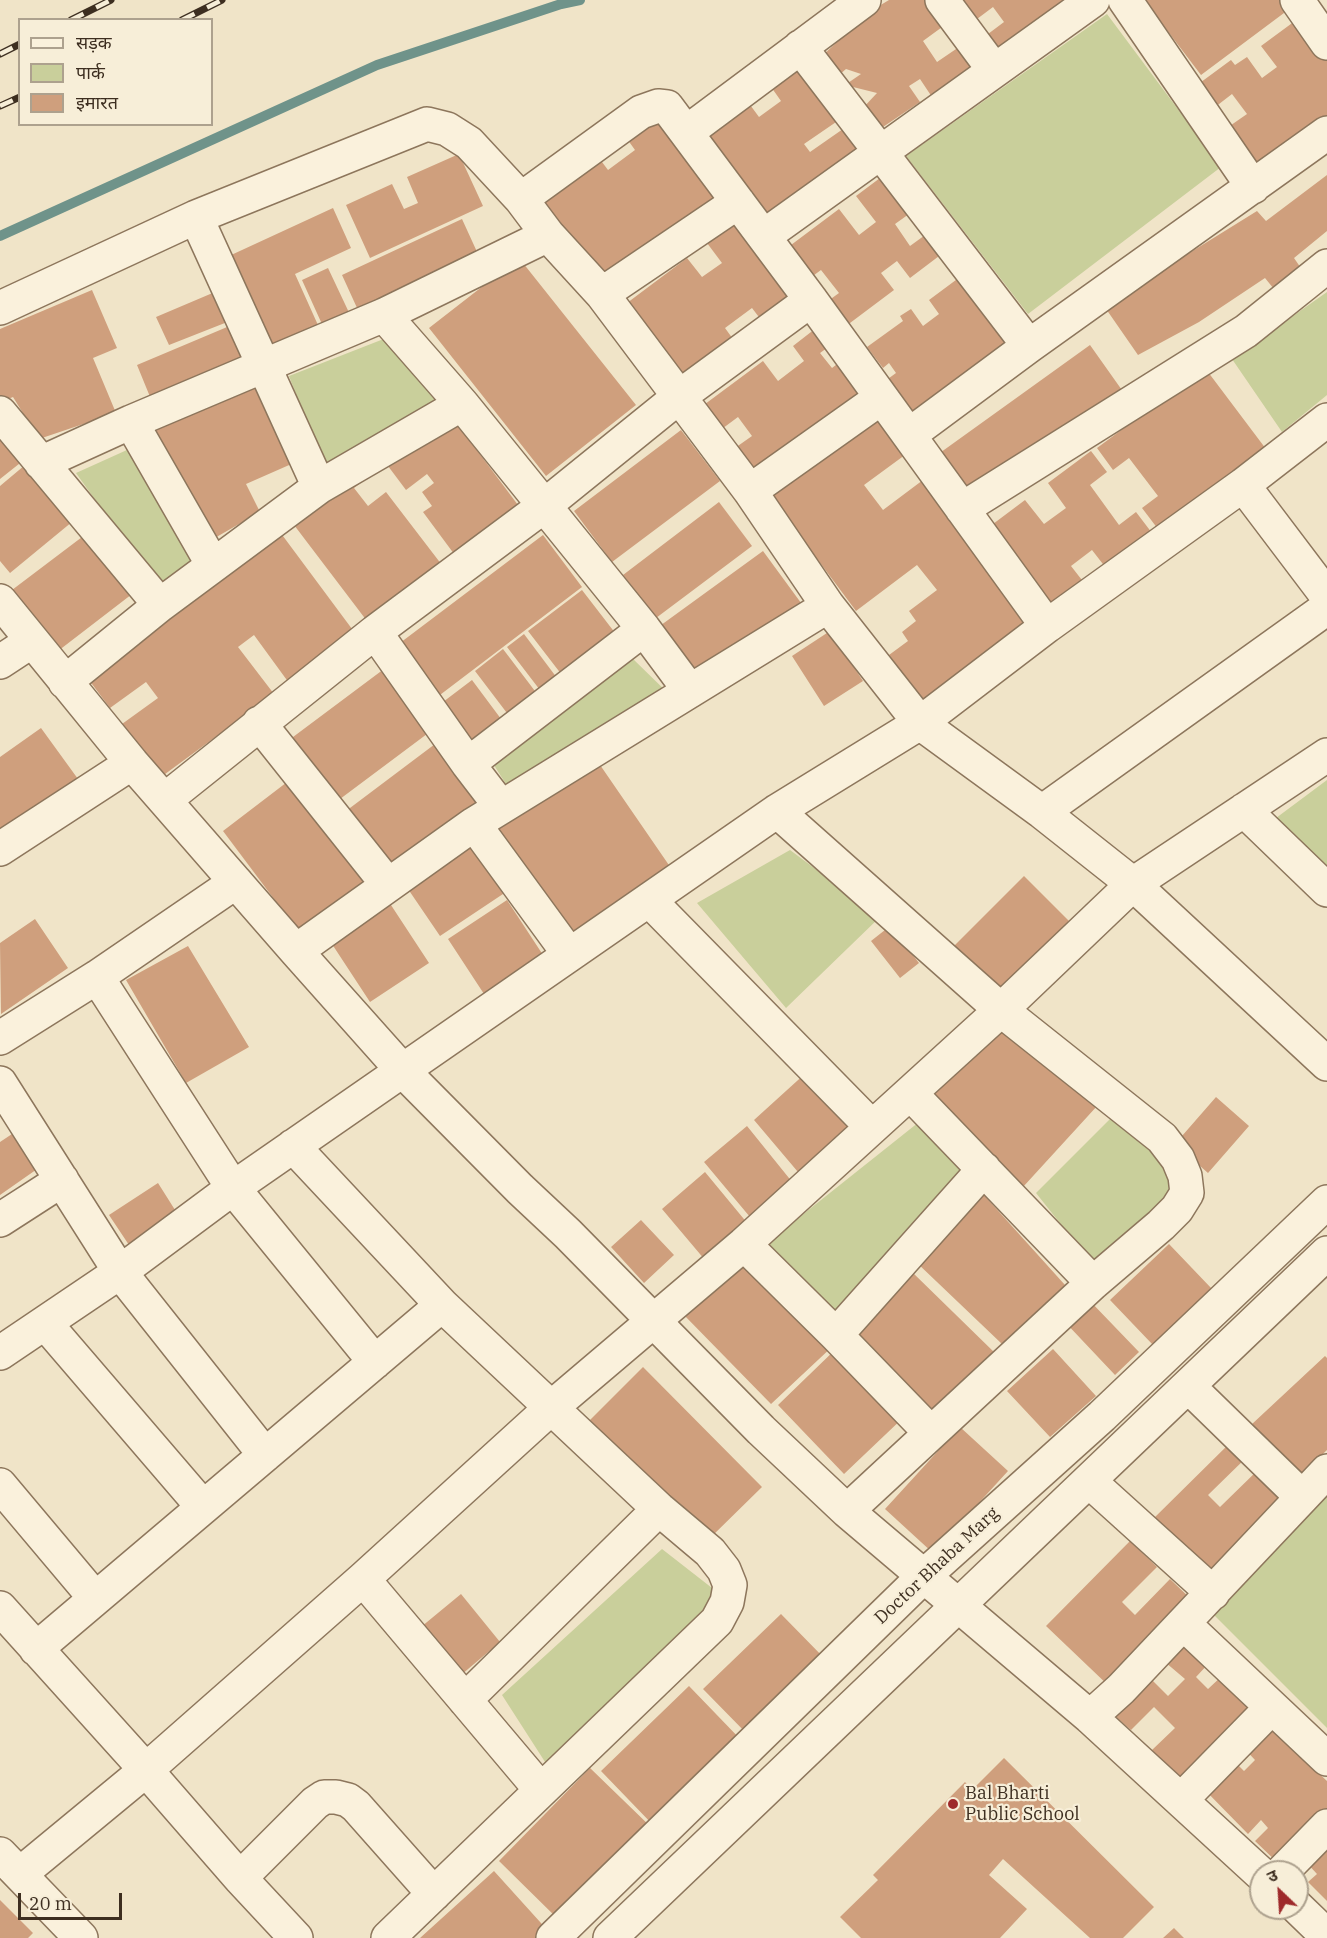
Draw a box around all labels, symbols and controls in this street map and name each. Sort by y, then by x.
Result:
legend [18,18,213,126]
text: सड़क [76,31,112,54]
text: पार्क [76,61,105,84]
text: इमारत [76,91,118,114]
street label: Doctor Bhaba Marg [870,1503,1004,1629]
place label: Bal Bharti Public School [965,1783,1080,1826]
marker: Bal Bharti Public School [946,1797,960,1811]
north arrow [1249,1860,1309,1920]
text: उ [1264,1864,1281,1887]
scale bar [21,1881,124,1919]
text: 20 m [29,1892,72,1915]

